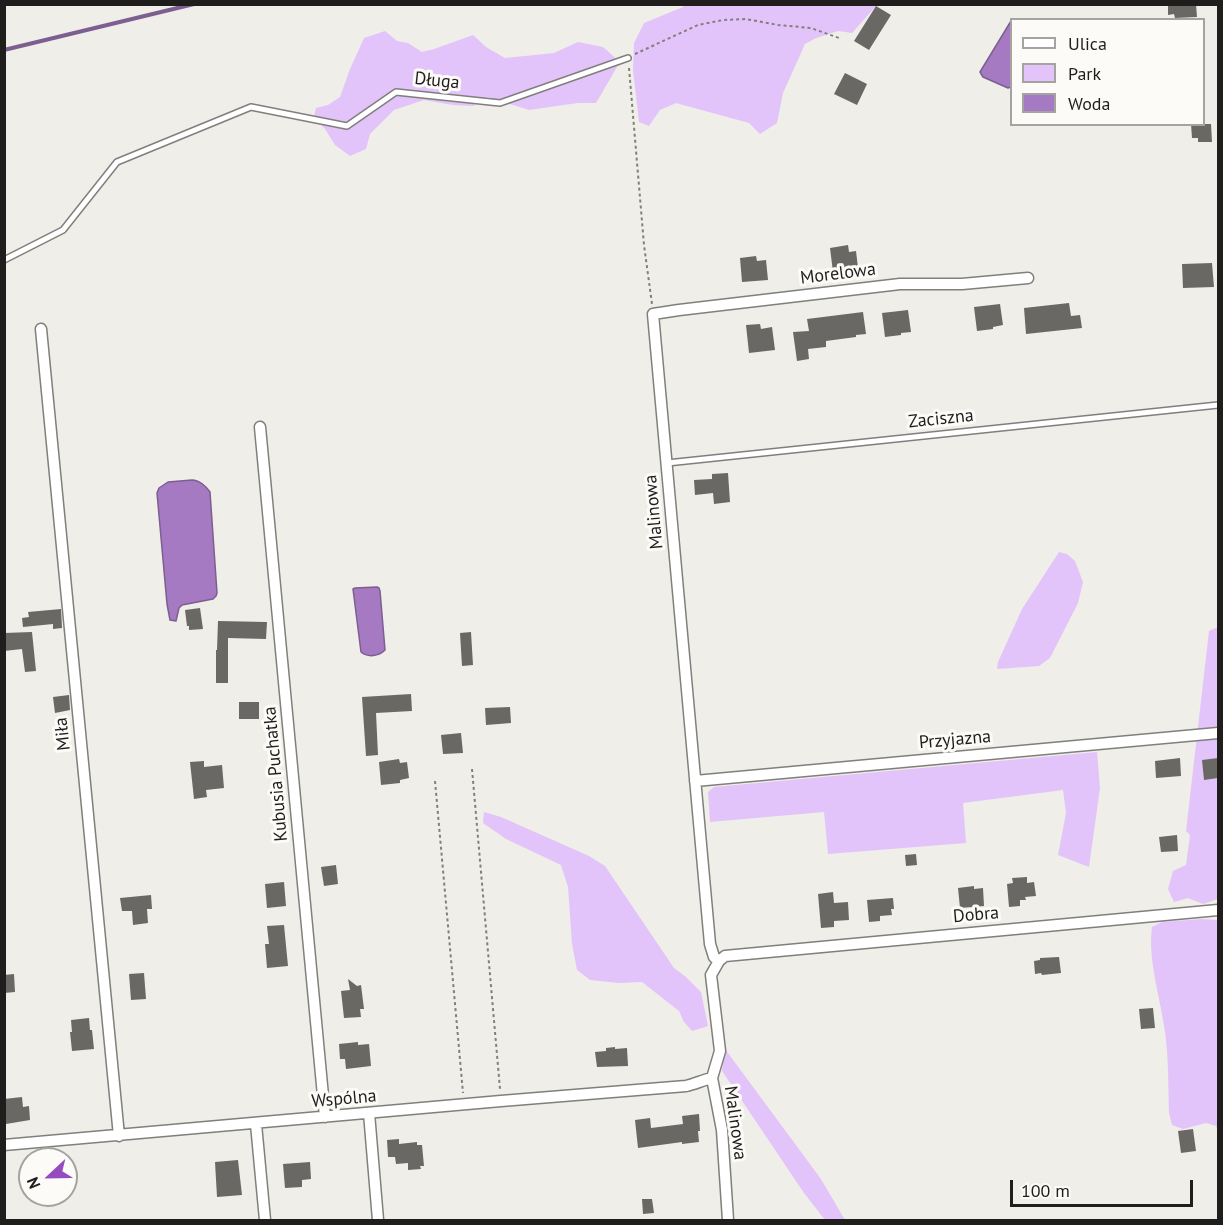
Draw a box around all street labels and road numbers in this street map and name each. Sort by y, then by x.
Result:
street label: Długa [413,68,461,94]
street label: Morelowa [799,259,877,289]
street label: Zaciszna [907,405,975,433]
street label: Malinowa [640,474,668,550]
street label: Kubusia Puchatka [259,706,293,842]
street label: Miła [51,716,75,752]
street label: Przyjazna [918,726,992,754]
street label: Dobra [952,902,1000,928]
street label: Wspólna [311,1085,377,1113]
street label: Malinowa [719,1085,751,1161]

